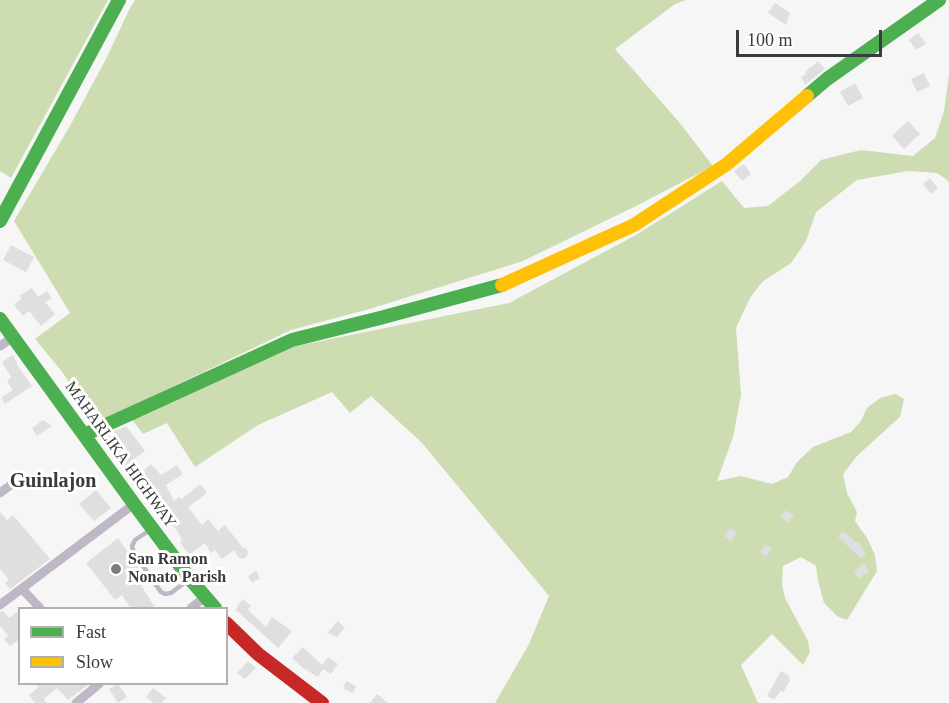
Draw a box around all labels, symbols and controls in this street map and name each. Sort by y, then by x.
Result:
scale bar [739,18,884,56]
text: 100 m [747,30,793,50]
street label: MAHARLIKA HIGHWAY [60,378,180,532]
district label: Guinlajon [10,470,96,494]
place label: San Ramon Nonato Parish [128,550,226,588]
marker: San Ramon Nonato Parish [109,562,123,576]
legend [18,607,228,685]
text: Fast [76,622,106,642]
text: Slow [76,652,113,672]

